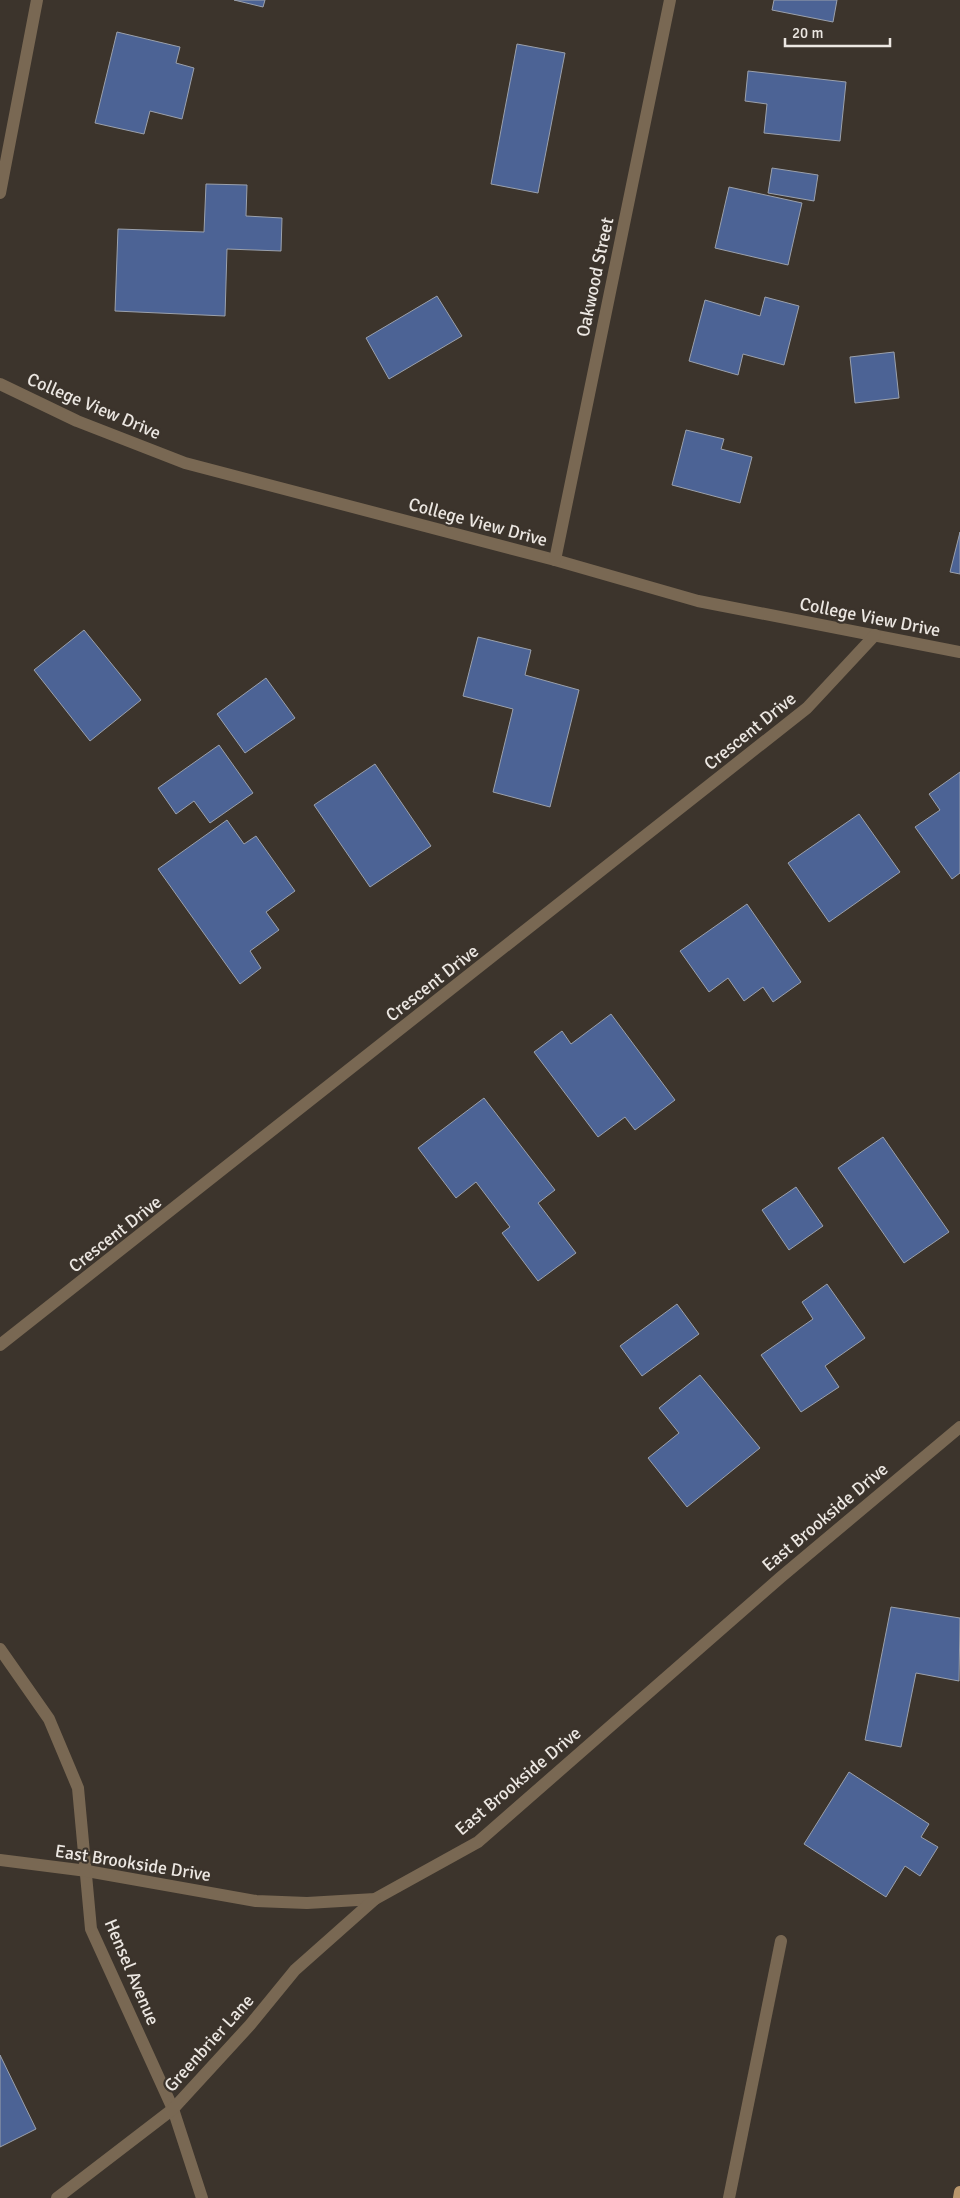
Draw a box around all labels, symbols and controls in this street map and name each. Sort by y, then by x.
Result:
scale bar [785,15,890,47]
text: 20 m [792,24,823,42]
street label: Oakwood Street [572,215,618,339]
street label: College View Drive [24,368,164,444]
street label: College View Drive [406,493,550,551]
street label: College View Drive [798,593,942,641]
street label: Crescent Drive [700,687,800,775]
street label: Crescent Drive [381,940,483,1026]
street label: Crescent Drive [64,1191,166,1277]
street label: East Brookside Drive [758,1458,892,1576]
street label: East Brookside Drive [451,1722,585,1840]
street label: East Brookside Drive [53,1840,213,1886]
street label: Hensel Avenue [100,1916,164,2028]
street label: Greenbrier Lane [159,1990,259,2096]

